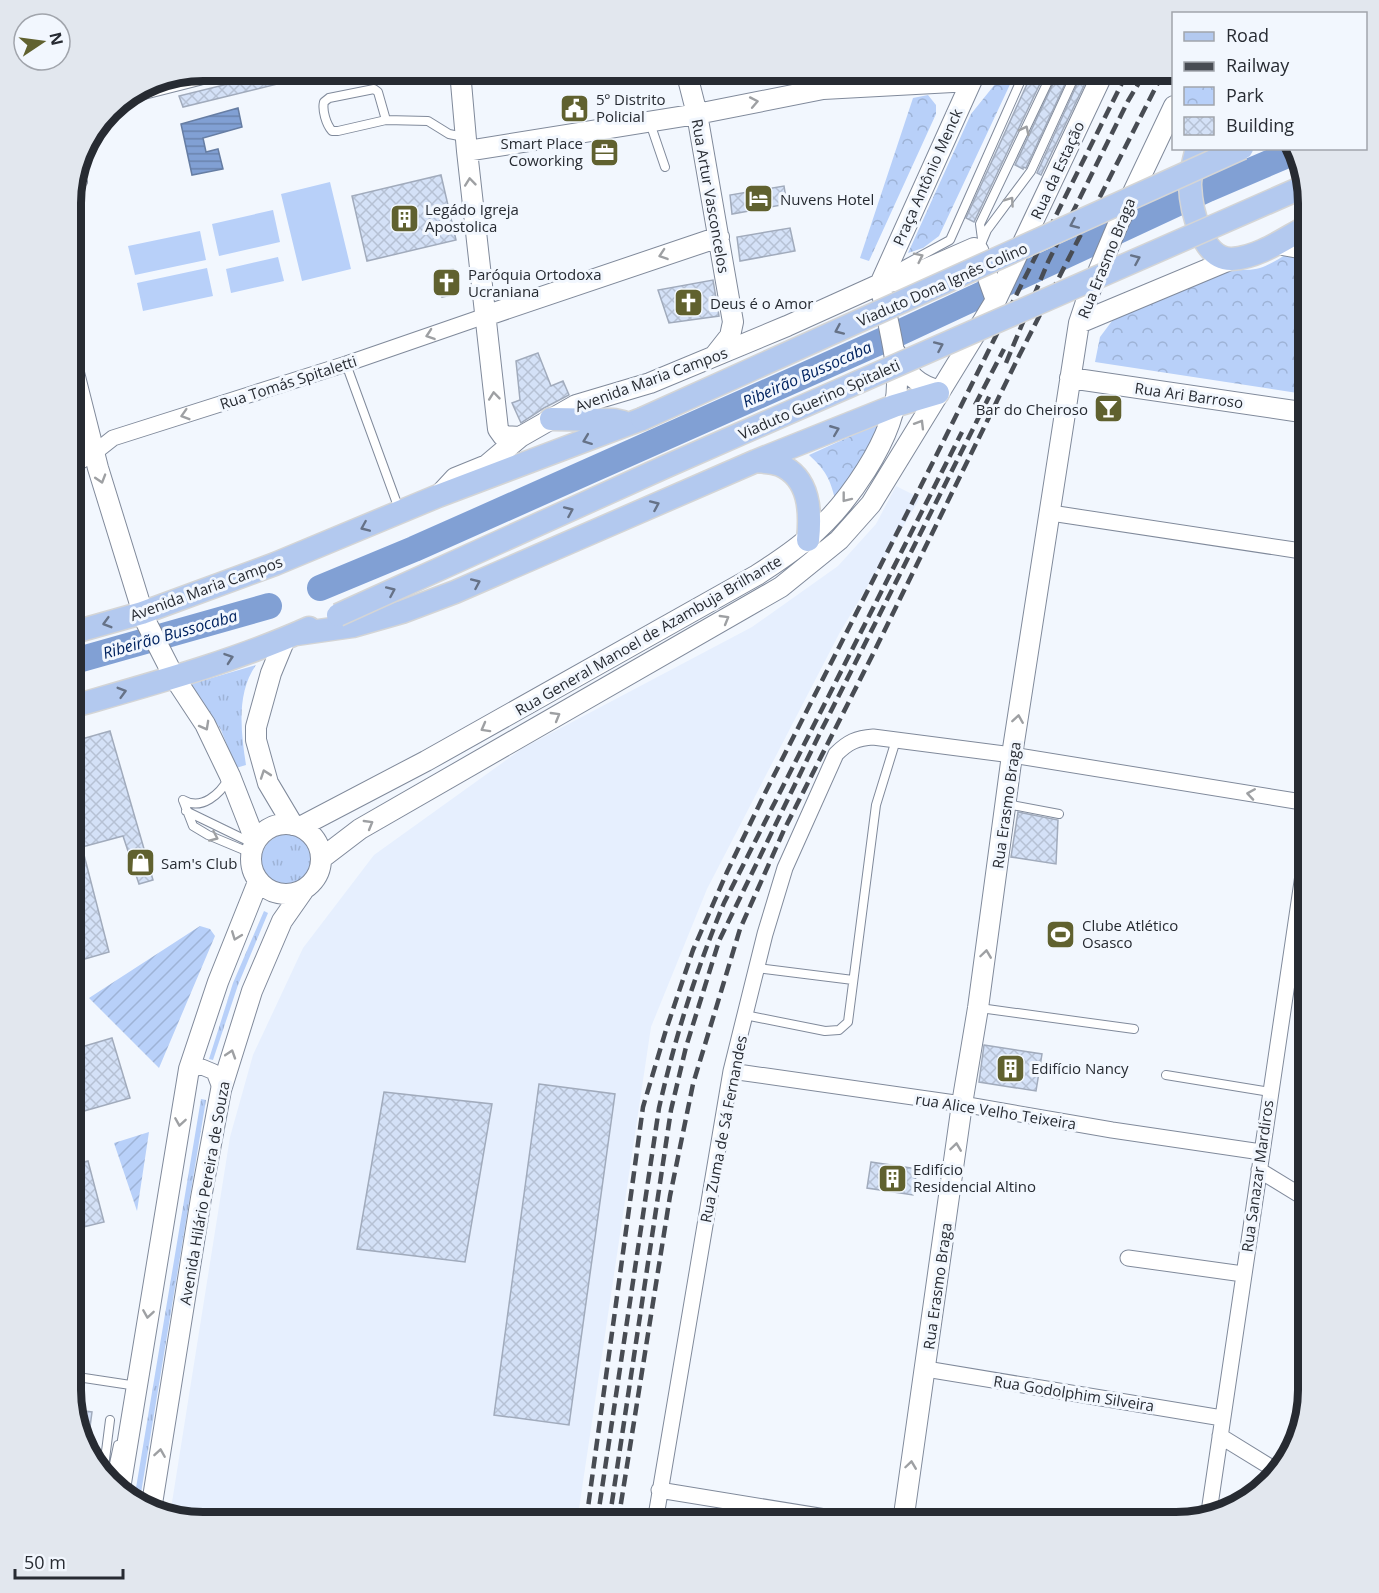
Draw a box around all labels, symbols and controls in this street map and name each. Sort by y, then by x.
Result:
north arrow [12,12,72,72]
legend [1172,12,1367,150]
text: Road [1226,23,1269,47]
text: N [44,30,69,47]
text: Railway [1226,53,1290,77]
text: Park [1226,83,1264,107]
place label: 5º Distrito Policial [596,89,666,126]
public building icon: 5º Distrito Policial [559,92,591,124]
one-way arrow [749,97,759,110]
street label: Praça Antônio Menck [888,105,966,249]
text: Building [1226,113,1294,137]
street label: Rua Artur Vasconcelos [688,117,734,275]
street label: Rua da Estação [1026,118,1088,222]
one-way arrow [1017,125,1029,136]
place label: Smart Place Coworking [500,133,583,170]
office icon: Smart Place Coworking [588,136,620,168]
one-way arrow [464,177,477,186]
hotel icon: Nuvens Hotel [743,183,775,215]
place label: Nuvens Hotel [780,189,874,209]
street label: Rua Erasmo Braga [1073,195,1139,321]
one-way arrow [1003,197,1014,208]
place label: Legádo Igreja Apostolica [425,199,519,236]
building icon: Legádo Igreja Apostolica [388,202,420,234]
one-way arrow [1070,217,1081,229]
street label: Viaduto Dona Ignês Colino [854,237,1030,331]
one-way arrow [658,248,669,261]
one-way arrow [912,253,923,265]
one-way arrow [1130,254,1141,266]
place label: Paróquia Ortodoxa Ucraniana [468,264,601,301]
church icon: Paróquia Ortodoxa Ucraniana [431,267,463,299]
church icon: Deus é o Amor [673,287,705,319]
place label: Deus é o Amor [710,293,813,313]
one-way arrow [834,323,845,335]
one-way arrow [425,327,436,340]
water label: Ribeirão Bussocaba [739,336,875,412]
one-way arrow [932,341,943,353]
street label: Avenida Maria Campos [572,342,730,416]
street label: Rua Tomás Spitaletti [217,350,359,414]
street label: Viaduto Guerino Spitaleti [735,354,903,444]
street label: Rua Ari Barroso [1133,377,1245,413]
one-way arrow [488,392,501,401]
bar icon: Bar do Cheiroso [1093,393,1125,425]
place label: Bar do Cheiroso [976,399,1088,419]
one-way arrow [180,408,191,420]
one-way arrow [912,420,924,430]
one-way arrow [829,425,840,437]
one-way arrow [582,433,593,445]
one-way arrow [94,473,106,484]
one-way arrow [842,491,853,502]
one-way arrow [649,500,660,512]
one-way arrow [562,506,573,518]
one-way arrow [360,520,371,532]
street label: Rua General Manoel de Azambuja Brilhante [511,550,785,720]
street label: Avenida Maria Campos [127,551,285,625]
one-way arrow [470,578,481,590]
one-way arrow [385,587,396,599]
water label: Ribeirão Bussocaba [100,604,240,664]
one-way arrow [102,615,112,628]
one-way arrow [719,615,729,626]
one-way arrow [223,652,234,665]
one-way arrow [116,687,127,699]
one-way arrow [550,712,560,723]
one-way arrow [1011,715,1024,725]
one-way arrow [198,720,209,731]
one-way arrow [481,721,491,732]
street label: Rua Erasmo Braga [987,740,1025,870]
one-way arrow [259,769,272,780]
one-way arrow [1246,788,1256,801]
one-way arrow [363,819,373,831]
one-way arrow [207,830,218,842]
shop icon: Sam's Club [124,847,156,879]
place label: Sam's Club [161,853,237,873]
place label: Clube Atlético Osasco [1082,915,1178,952]
sports icon: Clube Atlético Osasco [1045,918,1077,950]
one-way arrow [231,929,243,940]
one-way arrow [979,949,991,959]
street label: Rua Zuma de Sá Fernandes [695,1034,751,1224]
one-way arrow [224,1049,236,1060]
building icon: Edifício Nancy [994,1052,1026,1084]
place label: Edifício Nancy [1031,1058,1129,1078]
street label: Avenida Hilário Pereira de Souza [174,1079,234,1307]
street label: rua Alice Velho Teixeira [914,1088,1078,1134]
street label: Rua Sanazar Mardiros [1236,1099,1278,1253]
one-way arrow [174,1117,186,1126]
one-way arrow [949,1142,961,1151]
place label: Edifício Residencial Altino [913,1159,1036,1196]
building icon: Edifício Residencial Altino [876,1162,908,1194]
street label: Rua Erasmo Braga [918,1221,956,1351]
one-way arrow [143,1310,155,1319]
street label: Rua Godolphim Silveira [992,1370,1156,1416]
one-way arrow [153,1448,166,1458]
one-way arrow [905,1460,917,1469]
scale bar [15,1542,123,1580]
text: 50 m [24,1550,66,1574]

